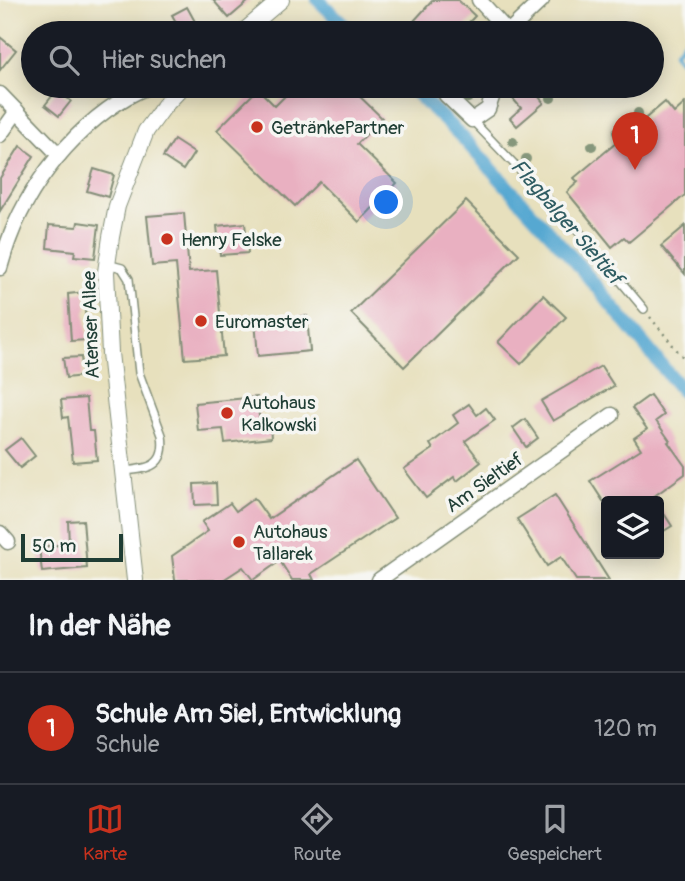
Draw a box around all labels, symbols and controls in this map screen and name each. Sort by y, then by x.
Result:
search box [21,21,664,98]
icon: search [45,41,83,79]
text: Hier suchen [101,44,226,76]
pin: 1 [612,112,658,170]
place label: GetränkePartner [271,116,405,140]
marker: GetränkePartner [249,119,265,135]
water label: Flagbalger Sieltief [504,154,631,294]
your location [369,185,403,219]
place label: Henry Felske [181,228,282,252]
marker: Henry Felske [159,231,175,247]
street label: Atenser Allee [77,270,105,379]
place label: Euromaster [215,310,309,334]
marker: Euromaster [193,313,209,329]
place label: Autohaus Kalkowski [241,391,316,437]
marker: Autohaus Kalkowski [219,405,235,421]
street label: Am Sieltief [441,447,528,518]
map controls [601,496,664,559]
button: layers [601,496,664,559]
place label: Autohaus Tallarek [253,520,328,566]
scale bar [21,531,122,563]
text: 50 m [32,534,76,558]
marker: Autohaus Tallarek [231,534,247,550]
text: In der Nähe [28,607,170,644]
text: Schule Am Siel, Entwicklung [95,698,401,730]
text: 1 [47,714,56,743]
text: 120 m [594,714,657,743]
text: Schule [95,730,159,759]
tab: Karte [83,800,127,866]
tab: Route [293,800,341,866]
tab: Gespeichert [507,800,602,866]

